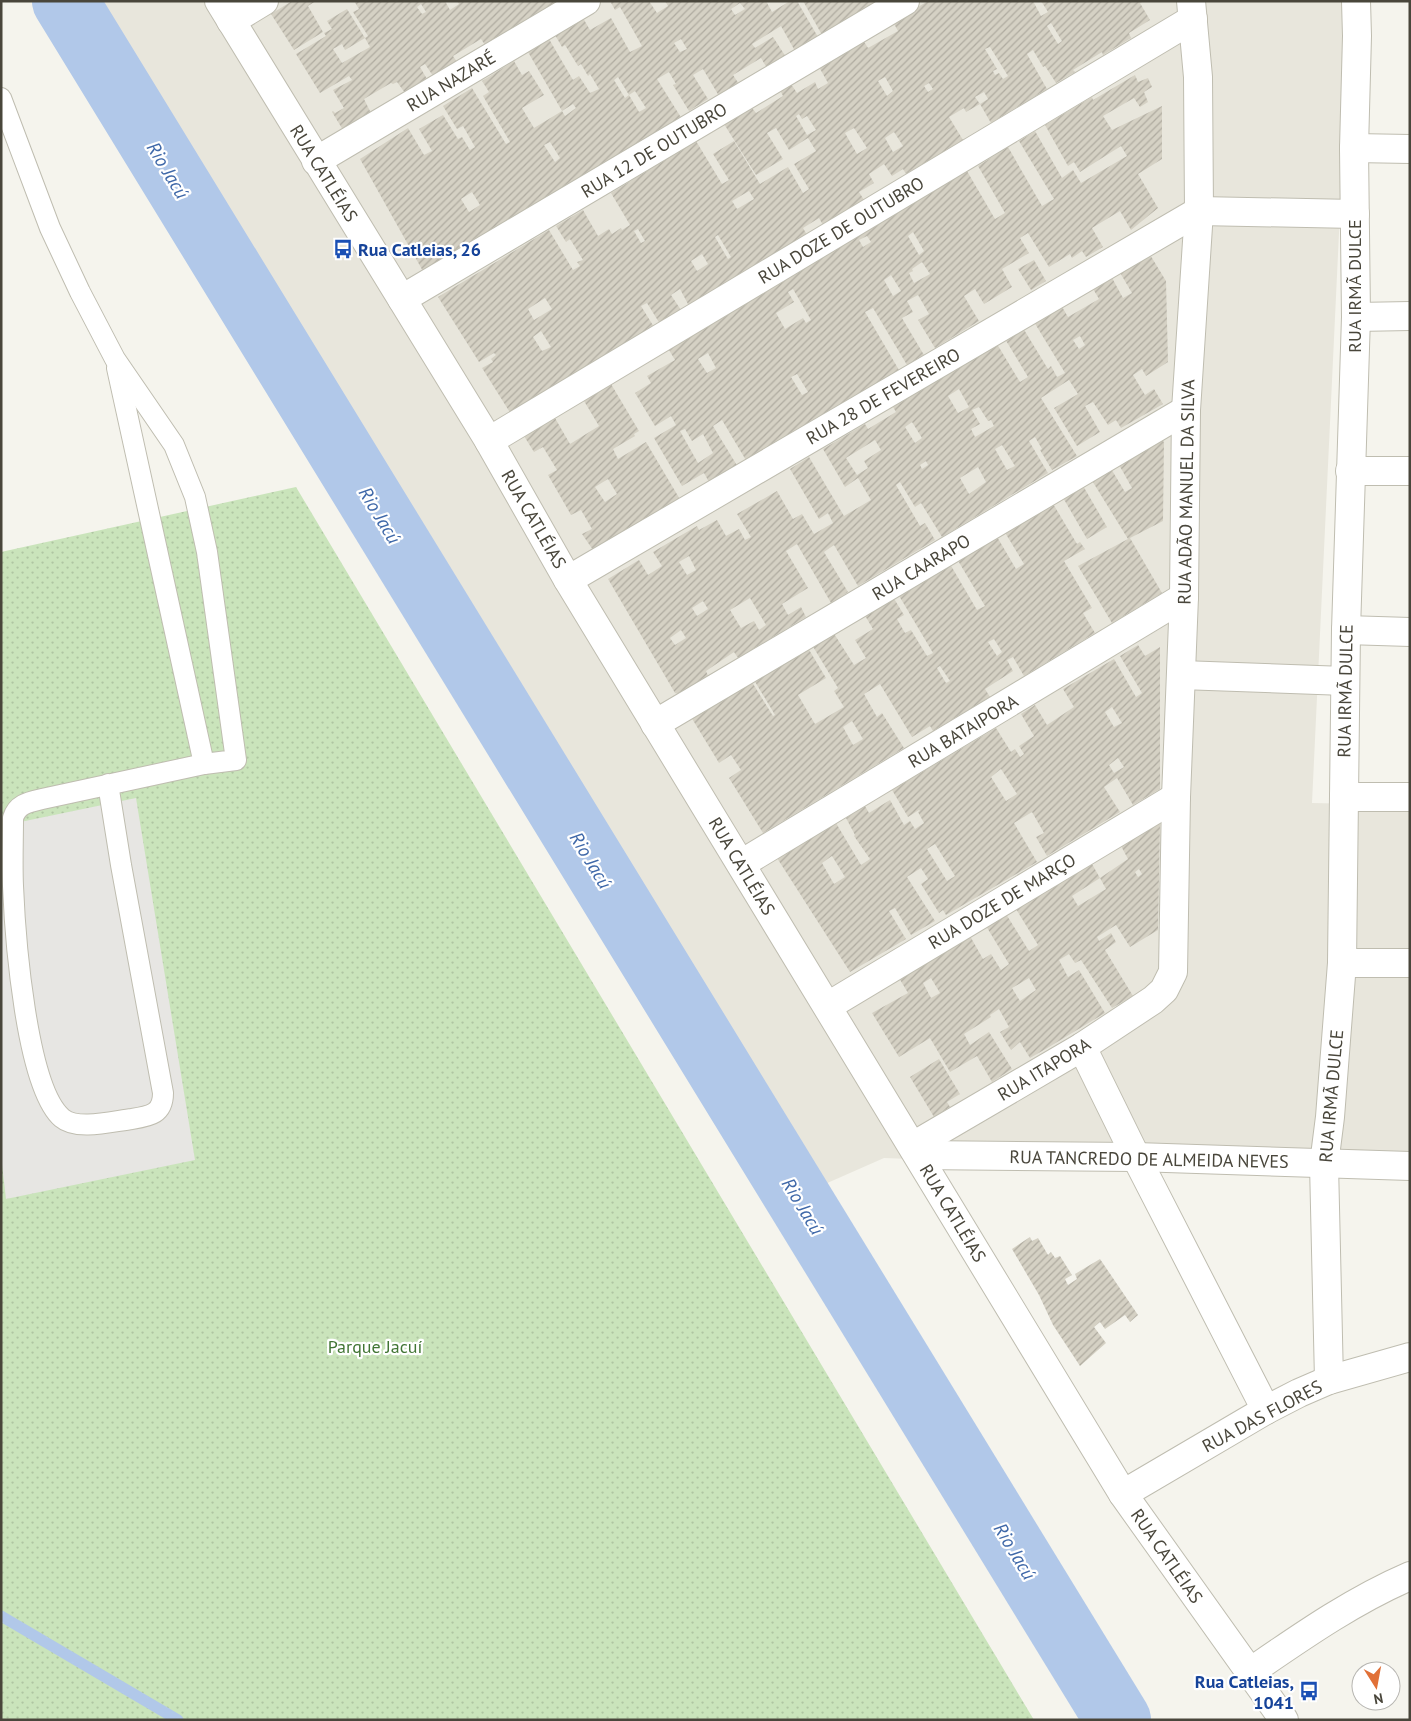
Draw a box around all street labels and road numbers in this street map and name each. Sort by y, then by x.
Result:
street label: RUA NAZARÉ [402,45,500,117]
street label: RUA 12 DE OUTUBRO [577,97,731,203]
street label: RUA CATLÉIAS [285,120,363,226]
street label: RUA DOZE DE OUTUBRO [754,171,928,289]
street label: RUA IRMÃ DULCE [1343,219,1366,353]
street label: RUA 28 DE FEVEREIRO [802,342,964,450]
street label: RUA ADÃO MANUEL DA SILVA [1173,379,1199,605]
street label: RUA CATLÉIAS [496,465,572,573]
street label: RUA CAARAPO [868,529,974,605]
street label: RUA IRMÃ DULCE [1332,624,1358,758]
street label: RUA BATAIPORA [904,689,1023,773]
street label: RUA CATLÉIAS [704,813,780,919]
street label: RUA DOZE DE MARÇO [924,848,1080,954]
street label: RUA IRMÃ DULCE [1314,1029,1348,1163]
street label: RUA ITAPORA [993,1032,1095,1106]
street label: RUA TANCREDO DE ALMEIDA NEVES [1009,1145,1289,1173]
street label: RUA CATLÉIAS [915,1160,991,1266]
street label: RUA DAS FLORES [1198,1375,1326,1457]
street label: RUA CATLÉIAS [1126,1504,1208,1608]

